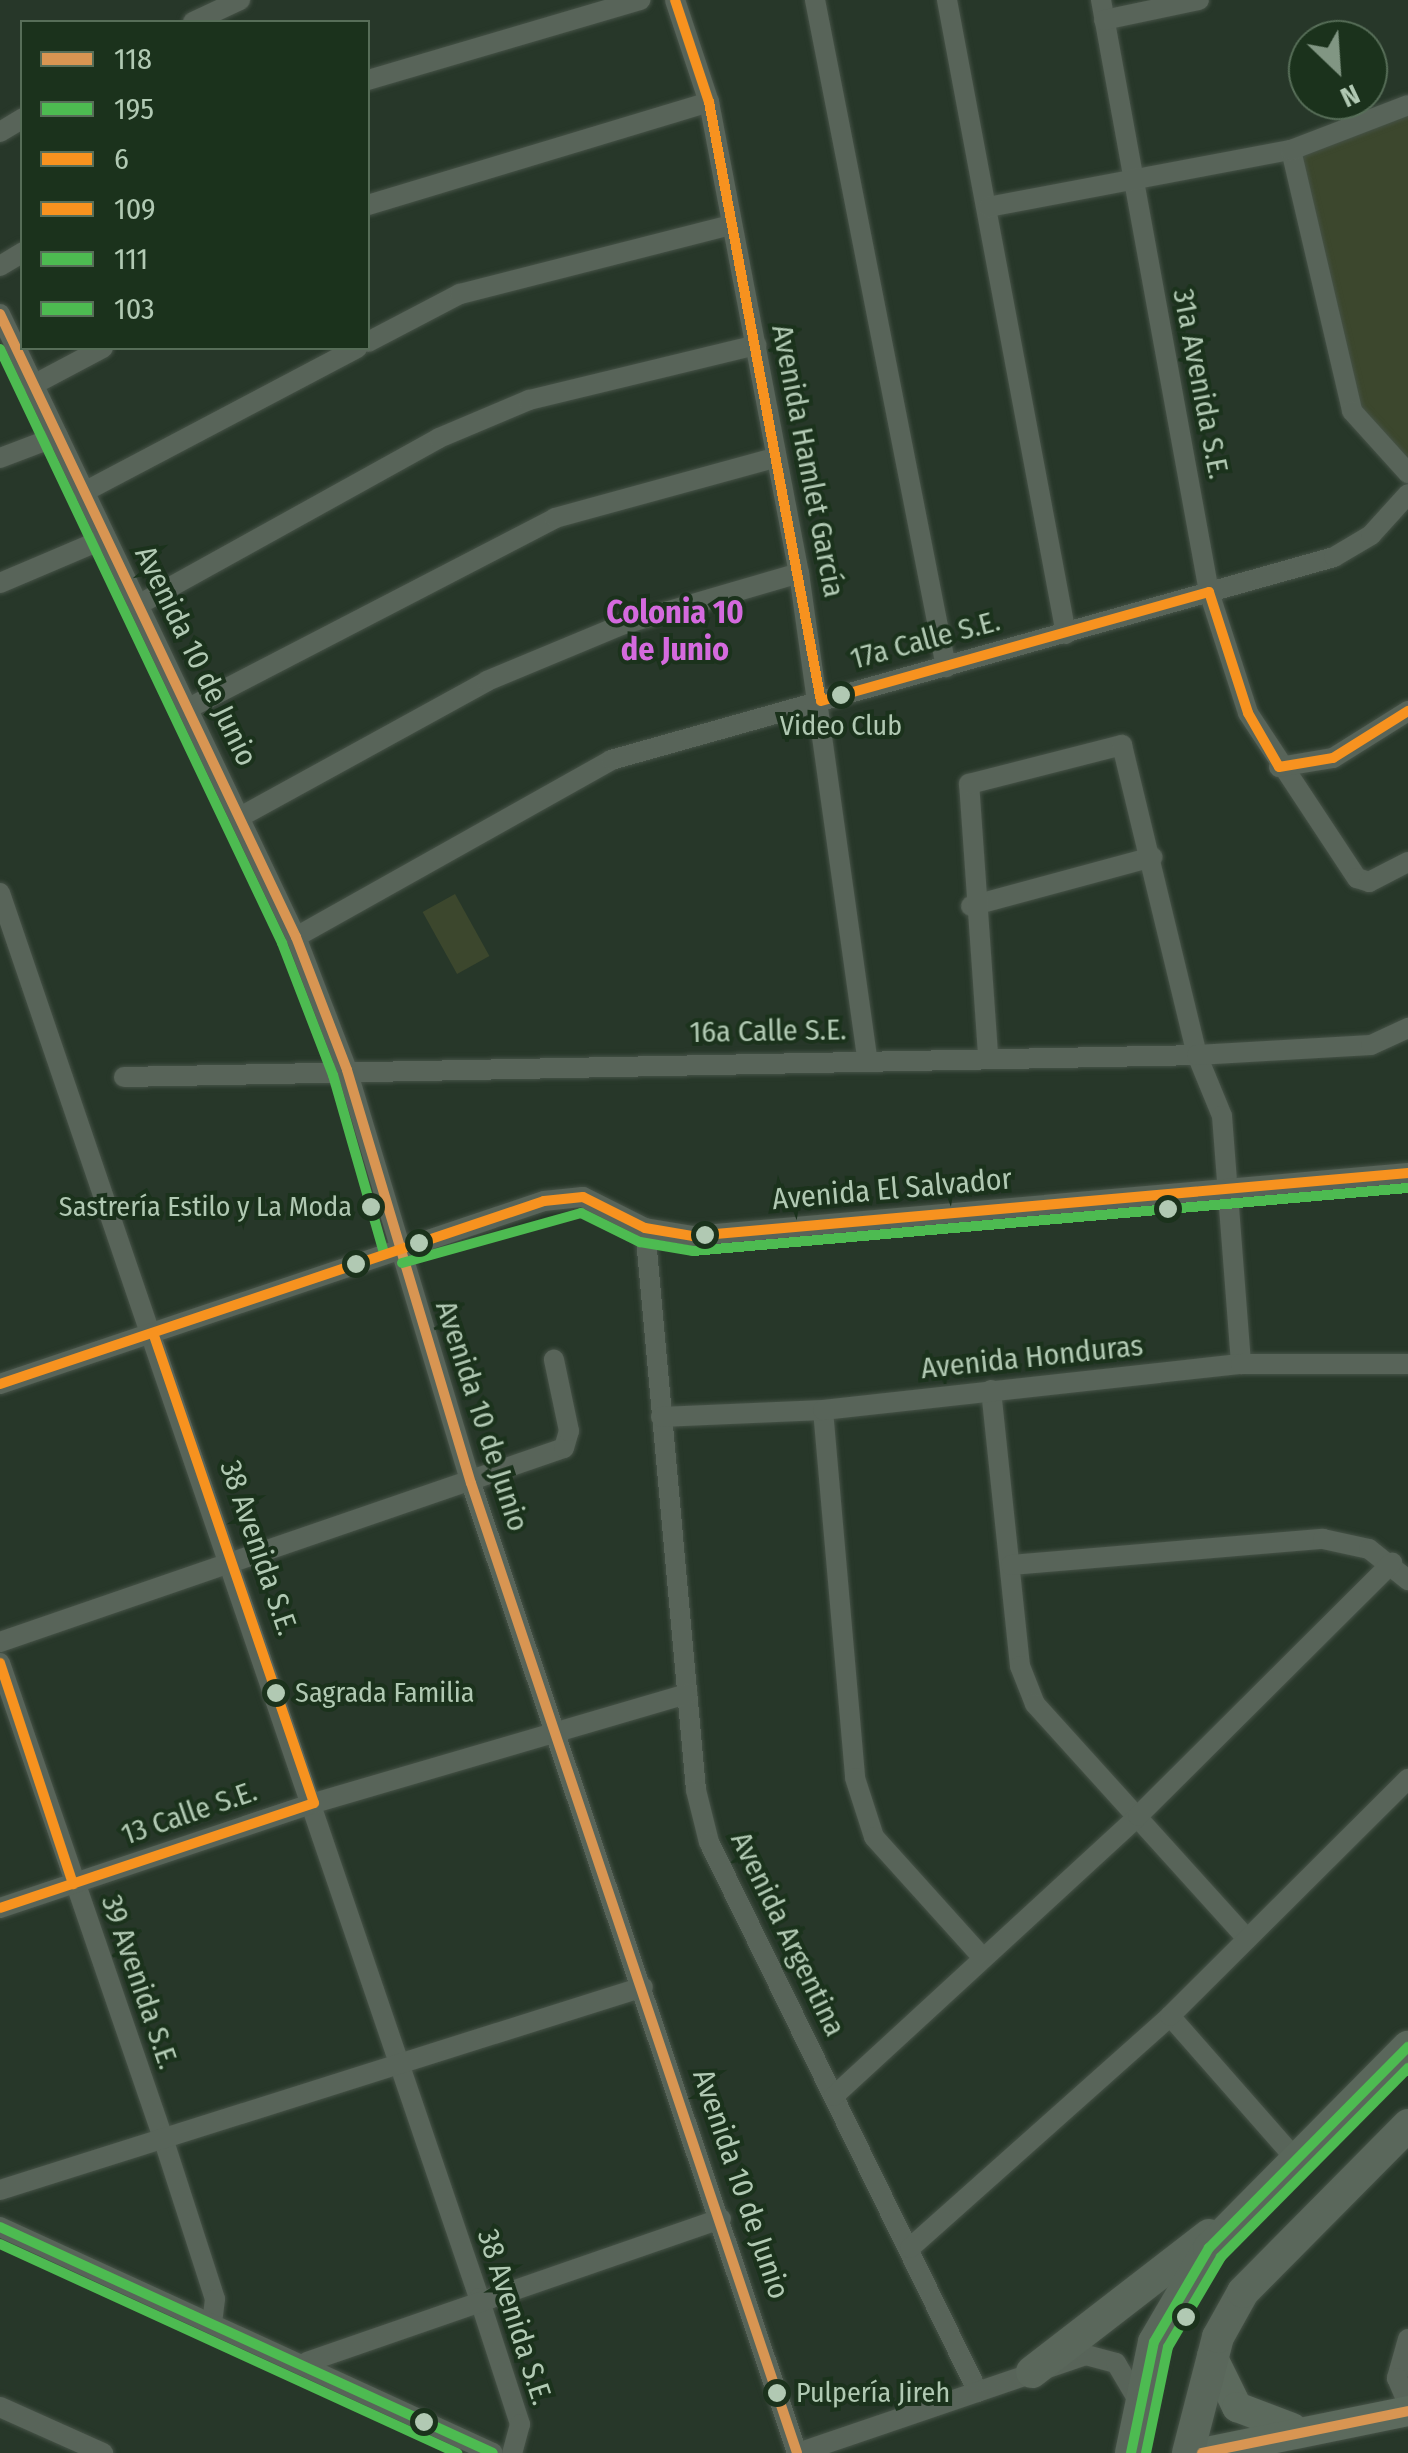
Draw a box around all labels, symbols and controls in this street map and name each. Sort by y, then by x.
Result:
legend [20,20,370,350]
north arrow [1288,20,1388,120]
text: 118 [114,41,152,77]
text: N [1335,77,1365,114]
text: 195 [114,91,154,127]
text: 6 [114,141,129,177]
text: 109 [114,191,156,227]
text: 111 [114,241,148,277]
street label: 31a Avenida S.E. [1165,286,1237,482]
text: 103 [114,291,155,327]
street label: Avenida Hamlet García [764,322,852,600]
street label: Avenida 10 de Junio [127,540,265,772]
district label: Colonia 10 de Junio [606,594,744,669]
street label: 17a Calle S.E. [846,603,1004,677]
marker: Video Club [831,685,851,705]
place label: Video Club [780,709,902,743]
street label: 16a Calle S.E. [689,1012,847,1050]
street label: Avenida El Salvador [771,1161,1013,1217]
place label: Sastrería Estilo y La Moda [59,1190,352,1224]
marker: Sastrería Estilo y La Moda [361,1197,381,1217]
unlabelled marker [1158,1199,1178,1219]
unlabelled marker [695,1225,715,1245]
unlabelled marker [409,1233,429,1253]
unlabelled marker [346,1254,366,1274]
street label: Avenida 10 de Junio [428,1296,536,1536]
street label: Avenida Honduras [919,1327,1145,1387]
street label: 38 Avenida S.E. [212,1456,306,1640]
place label: Sagrada Familia [295,1676,474,1710]
marker: Sagrada Familia [266,1683,286,1703]
street label: 13 Calle S.E. [117,1773,261,1853]
street label: Avenida Argentina [723,1826,853,2042]
street label: 39 Avenida S.E. [93,1890,187,2074]
street label: Avenida 10 de Junio [685,2064,797,2304]
street label: 38 Avenida S.E. [470,2225,560,2409]
unlabelled marker [1176,2307,1196,2327]
place label: Pulpería Jireh [796,2376,950,2410]
marker: Pulpería Jireh [767,2383,787,2403]
unlabelled marker [414,2412,434,2432]

